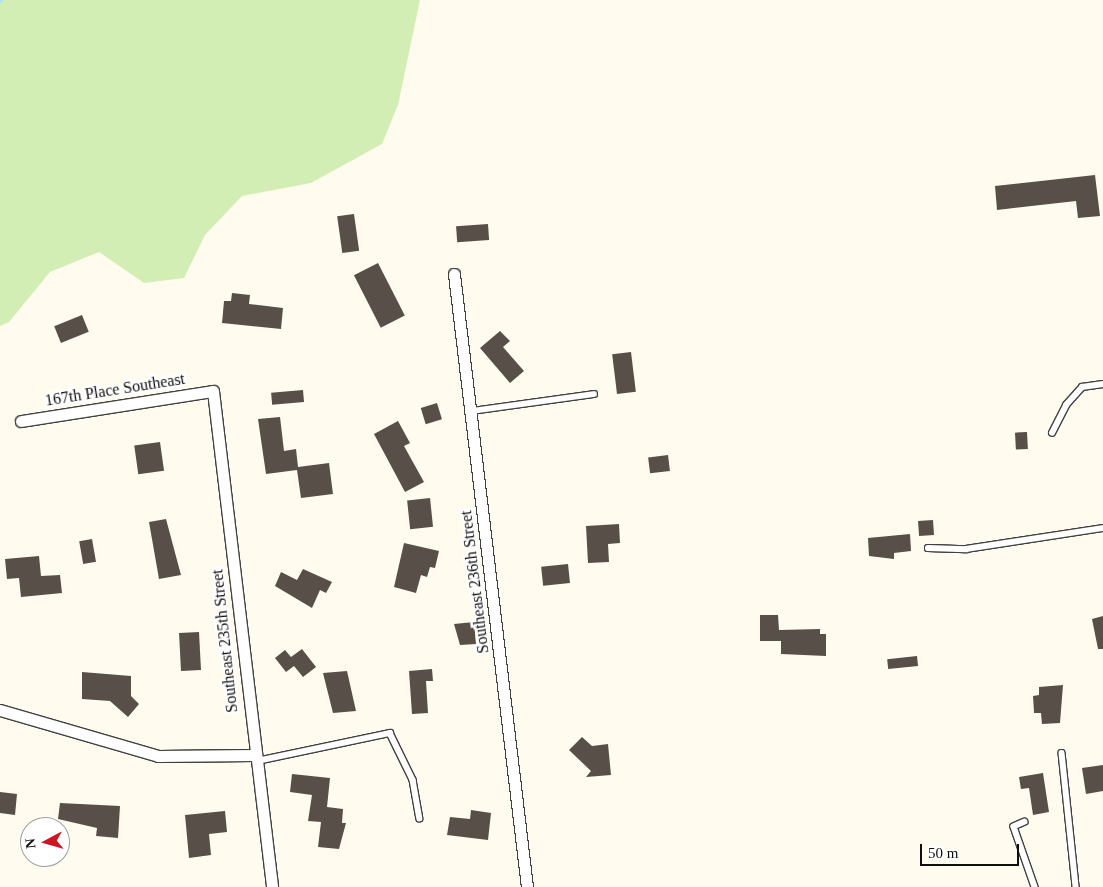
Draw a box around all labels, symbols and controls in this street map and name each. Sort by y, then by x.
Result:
street label: 167th Place Southeast [44,369,186,411]
street label: Southeast 236th Street [457,509,493,655]
street label: Southeast 235th Street [208,568,242,714]
north arrow [20,817,70,867]
scale bar [923,834,1022,866]
text: N [23,838,39,849]
text: 50 m [928,845,958,861]

